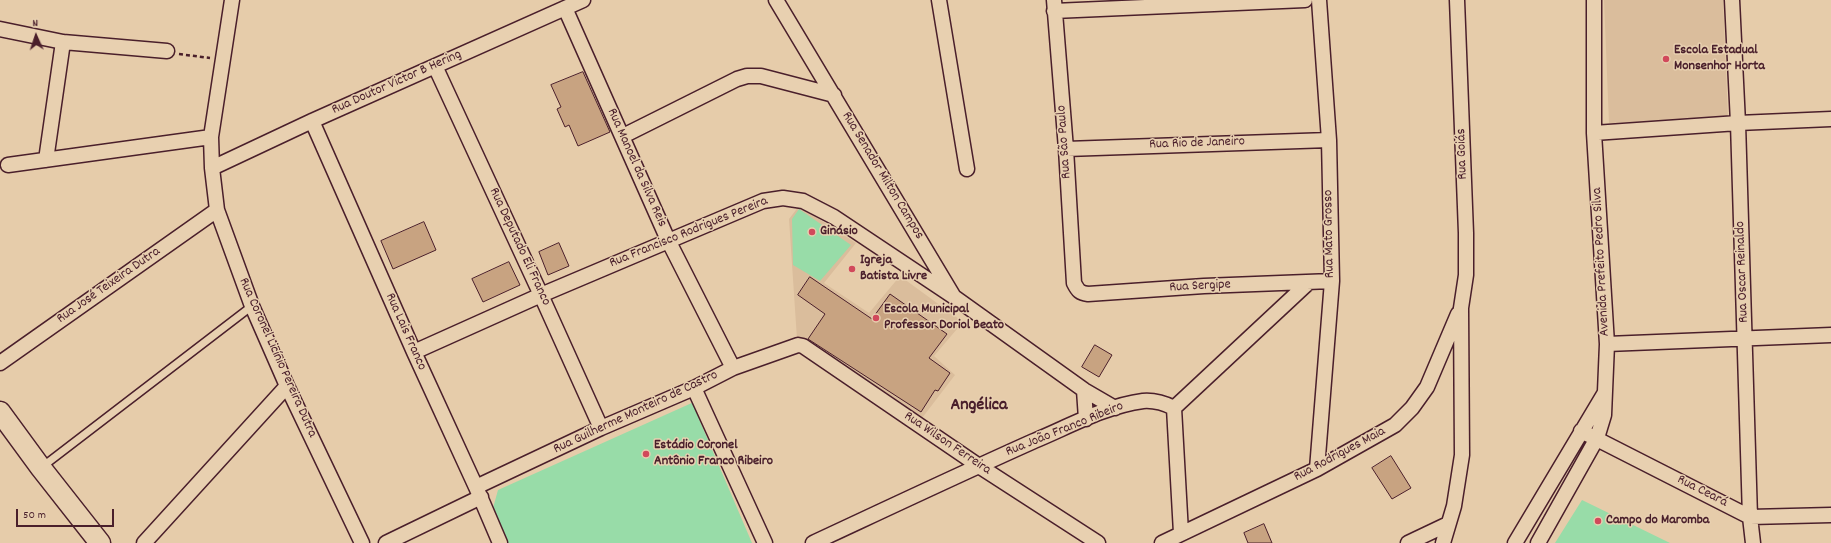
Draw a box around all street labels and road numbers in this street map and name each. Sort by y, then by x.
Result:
street label: Rua Doutor Victor B Hering [330,47,464,119]
street label: Rua São Paulo [1054,105,1076,179]
street label: Rua Manoel da Silva Reis [602,106,670,230]
street label: Rua Senador Milton Campos [837,109,927,243]
street label: Rua Goiás [1454,128,1472,180]
street label: Rua Rio de Janeiro [1149,134,1245,154]
street label: Rua Deputado Eli Franco [484,185,554,309]
street label: Avenida Prefeito Pedro Silva [1590,187,1614,337]
street label: Rua Mato Grosso [1321,190,1339,278]
street label: Rua Francisco Rodrigues Pereira [607,194,771,272]
street label: Rua Oscar Reinaldo [1733,221,1753,323]
street label: Rua José Teixeira Dutra [54,244,164,328]
street label: Rua Coronel Licínio Pereira Dutra [234,276,320,440]
street label: Rua Sergipe [1169,277,1231,297]
street label: Rua Lais Franco [380,291,430,373]
street label: Rua Guilherme Monteiro de Castro [551,367,721,459]
street label: Rua João Franco Ribeiro [1004,399,1126,461]
street label: Rua Wilson Ferreira [900,409,994,479]
street label: Rua Rodrigues Maia [1291,424,1389,486]
street label: Rua Ceará [1674,472,1730,512]

